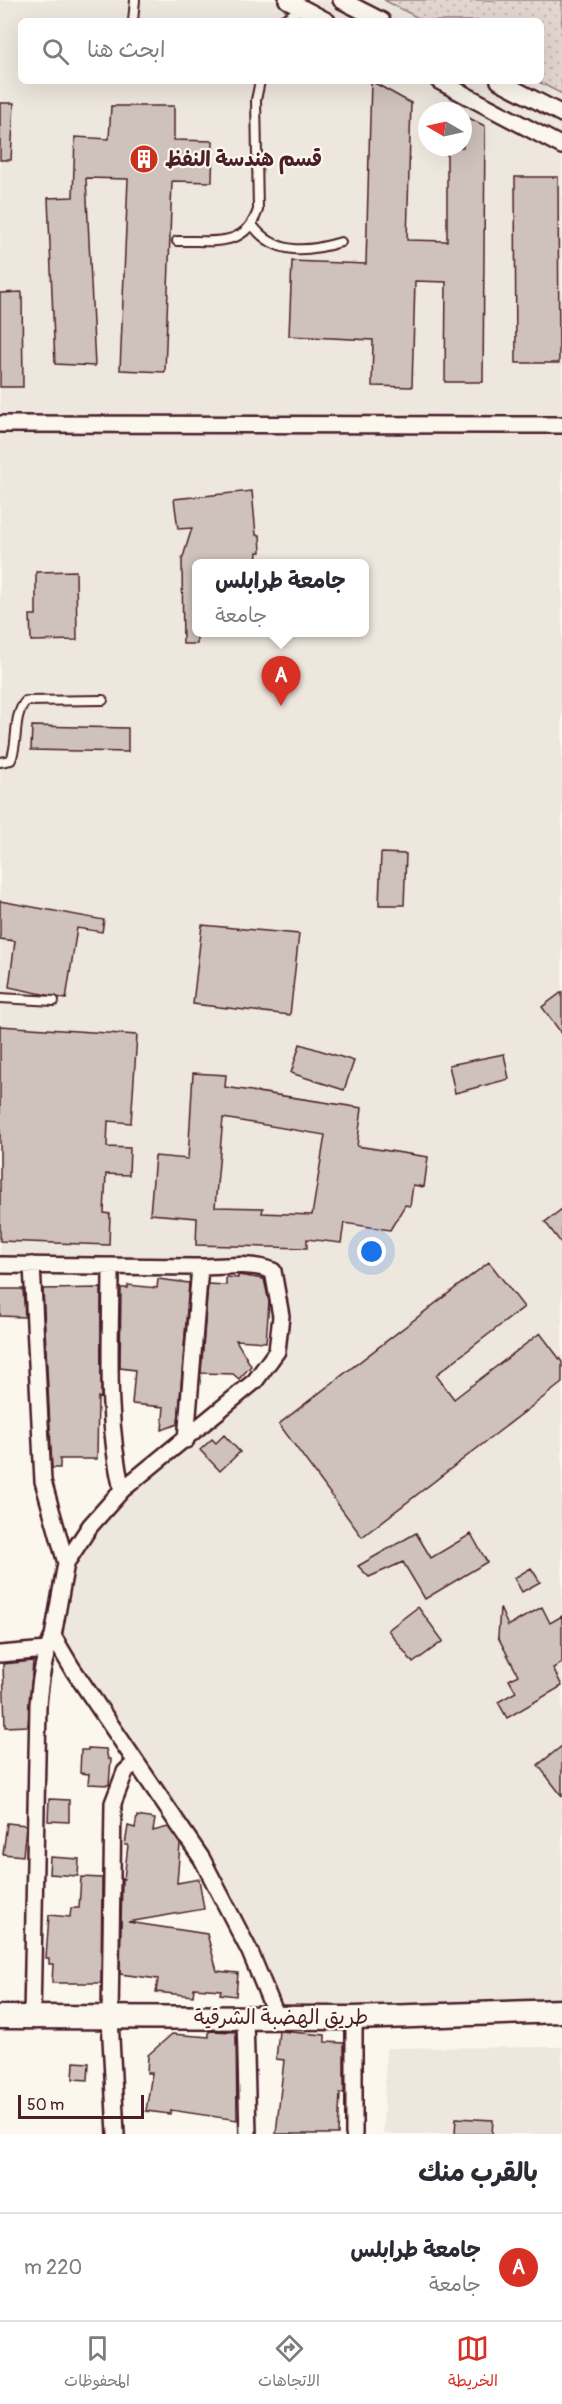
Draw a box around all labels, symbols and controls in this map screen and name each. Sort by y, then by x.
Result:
search box [18,18,544,84]
icon: search [39,35,72,68]
text: ابحث هنا [87,36,165,64]
north arrow [418,102,472,156]
building icon: قسم هندسة النفظ [128,143,160,175]
place label: قسم هندسة النفظ [165,146,322,175]
popup [192,559,369,637]
text: جامعة طرابلس [215,567,346,595]
text: جامعة [215,603,267,628]
pin: A [262,656,300,706]
your location [357,1237,386,1266]
street label: طريق الهضبة الشرقية [194,2004,368,2031]
scale bar [18,2092,144,2120]
text: 50 m [27,2095,64,2115]
text: بالقرب منك [418,2157,538,2189]
text: جامعة طرابلس [350,2236,481,2264]
text: 220 m [24,2255,82,2280]
text: A [512,2255,525,2280]
text: جامعة [429,2272,481,2297]
tab: المحفوظات [64,2332,130,2395]
tab: الاتجاهات [258,2332,320,2395]
tab: الخريطة [448,2332,498,2395]

